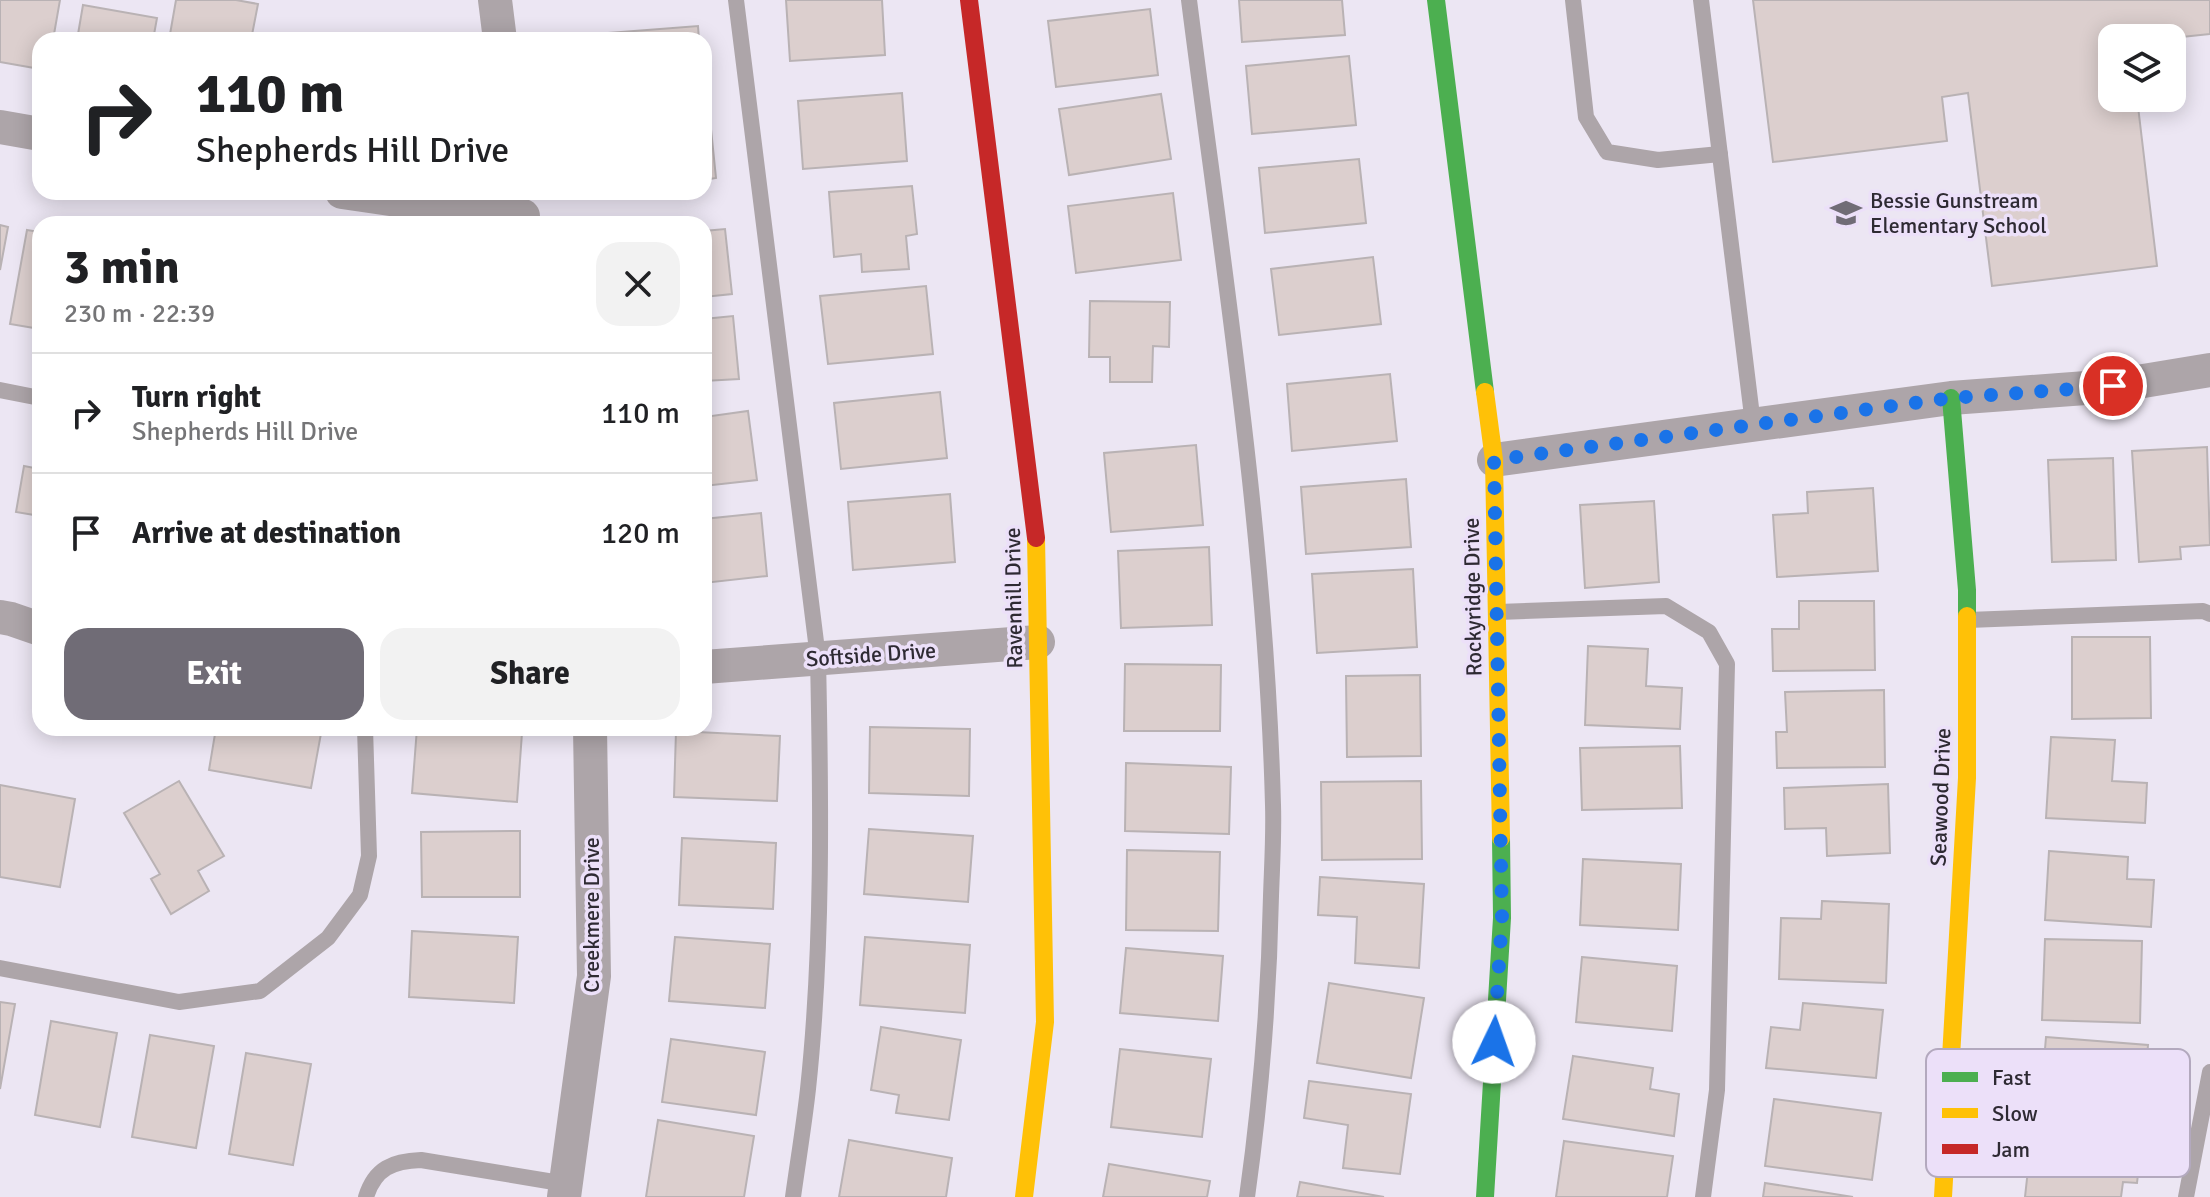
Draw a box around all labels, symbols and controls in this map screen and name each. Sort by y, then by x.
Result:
map controls [2098,24,2186,112]
button: layers [2098,24,2186,112]
text: 110 m [196,59,344,128]
icon: right [64,64,168,168]
text: Shepherds Hill Drive [196,128,509,173]
place label: Bessie Gunstream Elementary School [1870,187,2047,239]
school or university icon: Bessie Gunstream Elementary School [1829,196,1863,230]
text: 3 min [64,238,180,297]
button: close [596,242,680,326]
text: 230 m · 22:39 [64,298,215,330]
pin [2079,352,2147,420]
icon: arrive [2091,364,2135,408]
text: Turn right [132,379,261,416]
icon: right [64,391,108,435]
text: 110 m [601,395,680,432]
text: Shepherds Hill Drive [132,416,358,448]
icon: arrive [64,511,108,555]
text: Arrive at destination [132,515,401,552]
text: 120 m [601,515,680,552]
street label: Rockyridge Drive [1458,517,1487,677]
street label: Ravenhill Drive [999,527,1028,669]
button: Exit [64,628,364,720]
button: Share [380,628,680,720]
street label: Softside Drive [805,636,937,673]
street label: Seawood Drive [1925,727,1956,867]
street label: Creekmere Drive [578,837,605,993]
position arrow [1452,1000,1536,1084]
legend [1926,1049,2190,1177]
text: Fast [1992,1064,2032,1091]
text: Slow [1992,1100,2038,1127]
text: Jam [1992,1136,2030,1163]

